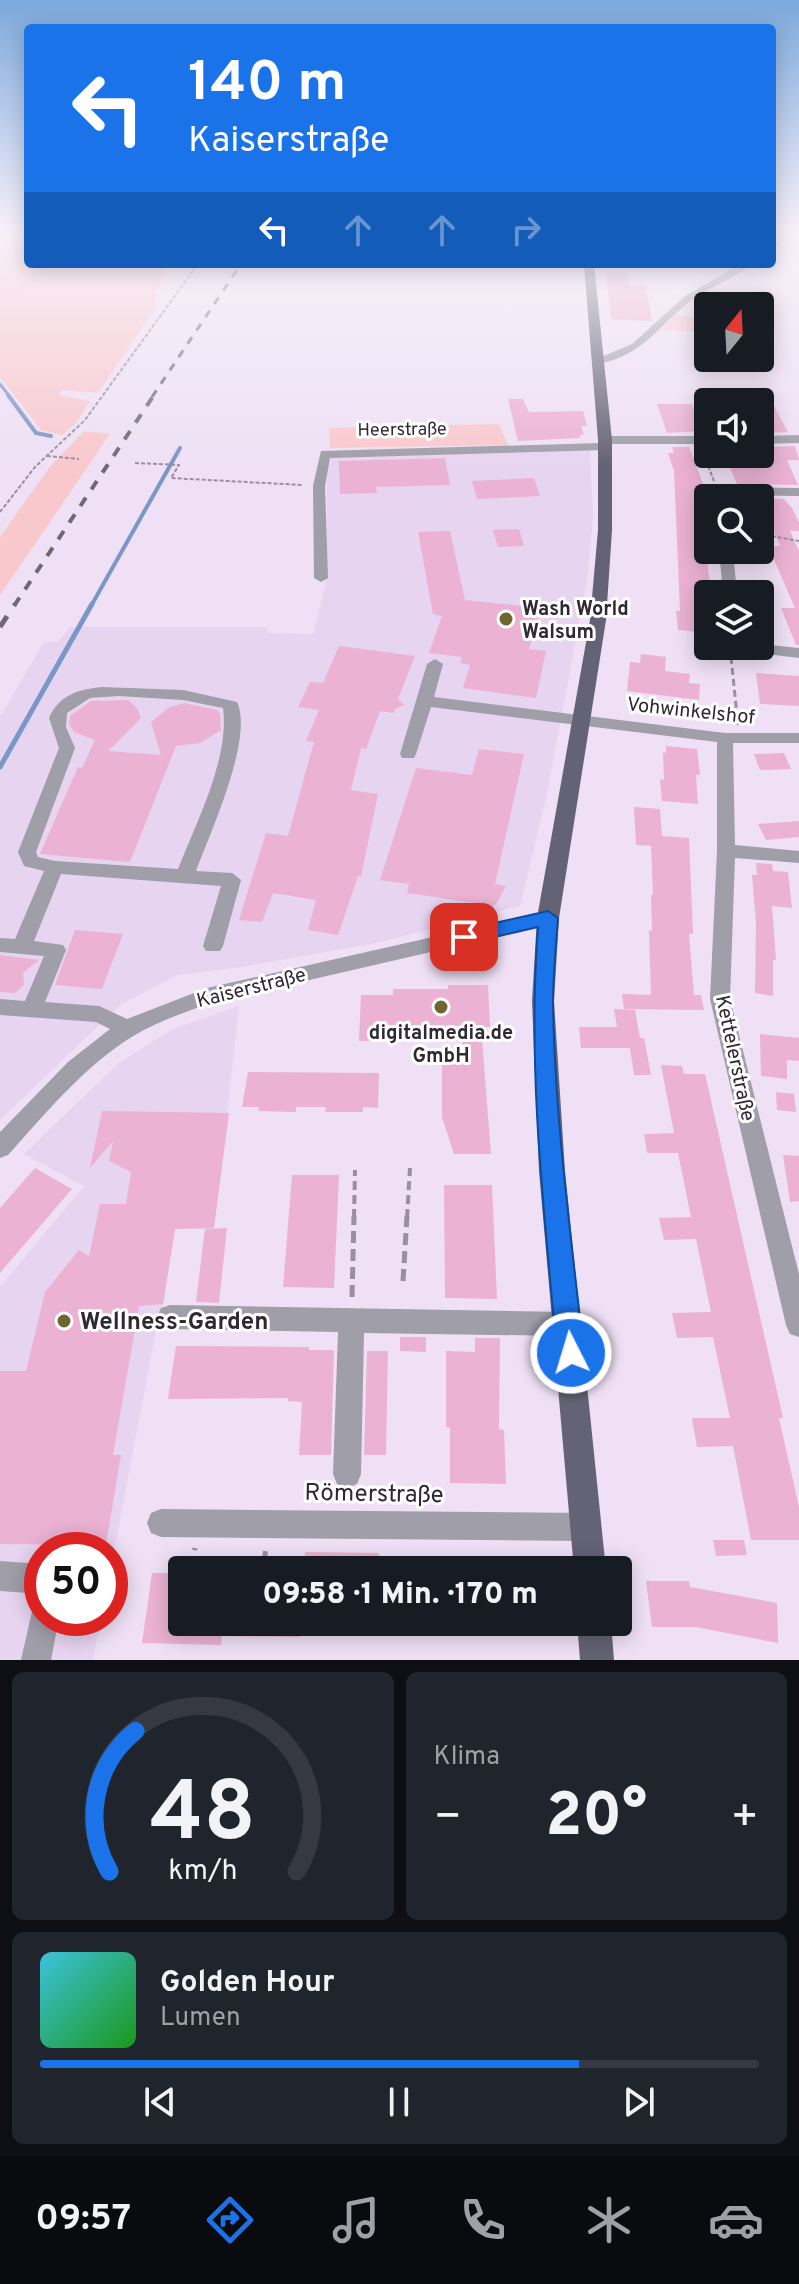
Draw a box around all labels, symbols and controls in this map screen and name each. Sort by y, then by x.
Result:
text: 140 m [188,50,346,120]
icon: left [56,56,160,160]
text: Kaiserstraße [188,119,389,165]
icon: left [252,208,296,252]
icon: ahead [336,208,380,252]
icon: ahead [420,208,464,252]
icon: right [504,208,548,252]
north arrow [694,292,774,372]
map controls [694,292,774,660]
button: sound [694,388,774,468]
street label: Heerstraße [357,418,447,443]
button: search [694,484,774,564]
button: layers [694,580,774,660]
place label: Wash World Walsum [522,597,629,646]
marker: Wash World Walsum [497,610,515,628]
street label: Vohwinkelshof [625,692,756,732]
pin [430,903,498,971]
icon: arrive [442,915,486,959]
street label: Kaiserstraße [194,963,309,1015]
street label: Kettelerstraße [708,993,760,1124]
marker: digitalmedia.de GmbH [432,998,450,1016]
place label: digitalmedia.de GmbH [369,1021,513,1070]
place label: Wellness-Garden [80,1308,268,1338]
position arrow [529,1311,613,1395]
marker: Wellness-Garden [55,1312,73,1330]
street label: Römerstraße [304,1479,444,1511]
speed limit sign: 50 [24,1532,128,1636]
text: 09:58 · 1 Min. · 170 m [262,1577,538,1614]
text: Klima [434,1741,500,1774]
text: 48 [150,1765,256,1870]
text: 20° [545,1781,647,1857]
text: − [434,1791,462,1847]
text: + [731,1791,759,1847]
text: km/h [168,1854,237,1890]
text: Golden Hour [160,1965,334,2002]
text: Lumen [160,2002,241,2035]
icon: previous [138,2080,182,2124]
icon: pause [377,2080,421,2124]
icon: next [617,2080,661,2124]
icon: directions [202,2192,258,2248]
icon: music [328,2192,384,2248]
icon: phone [455,2192,511,2248]
icon: climate [581,2192,637,2248]
icon: car [708,2192,764,2248]
text: 09:57 [35,2197,131,2243]

